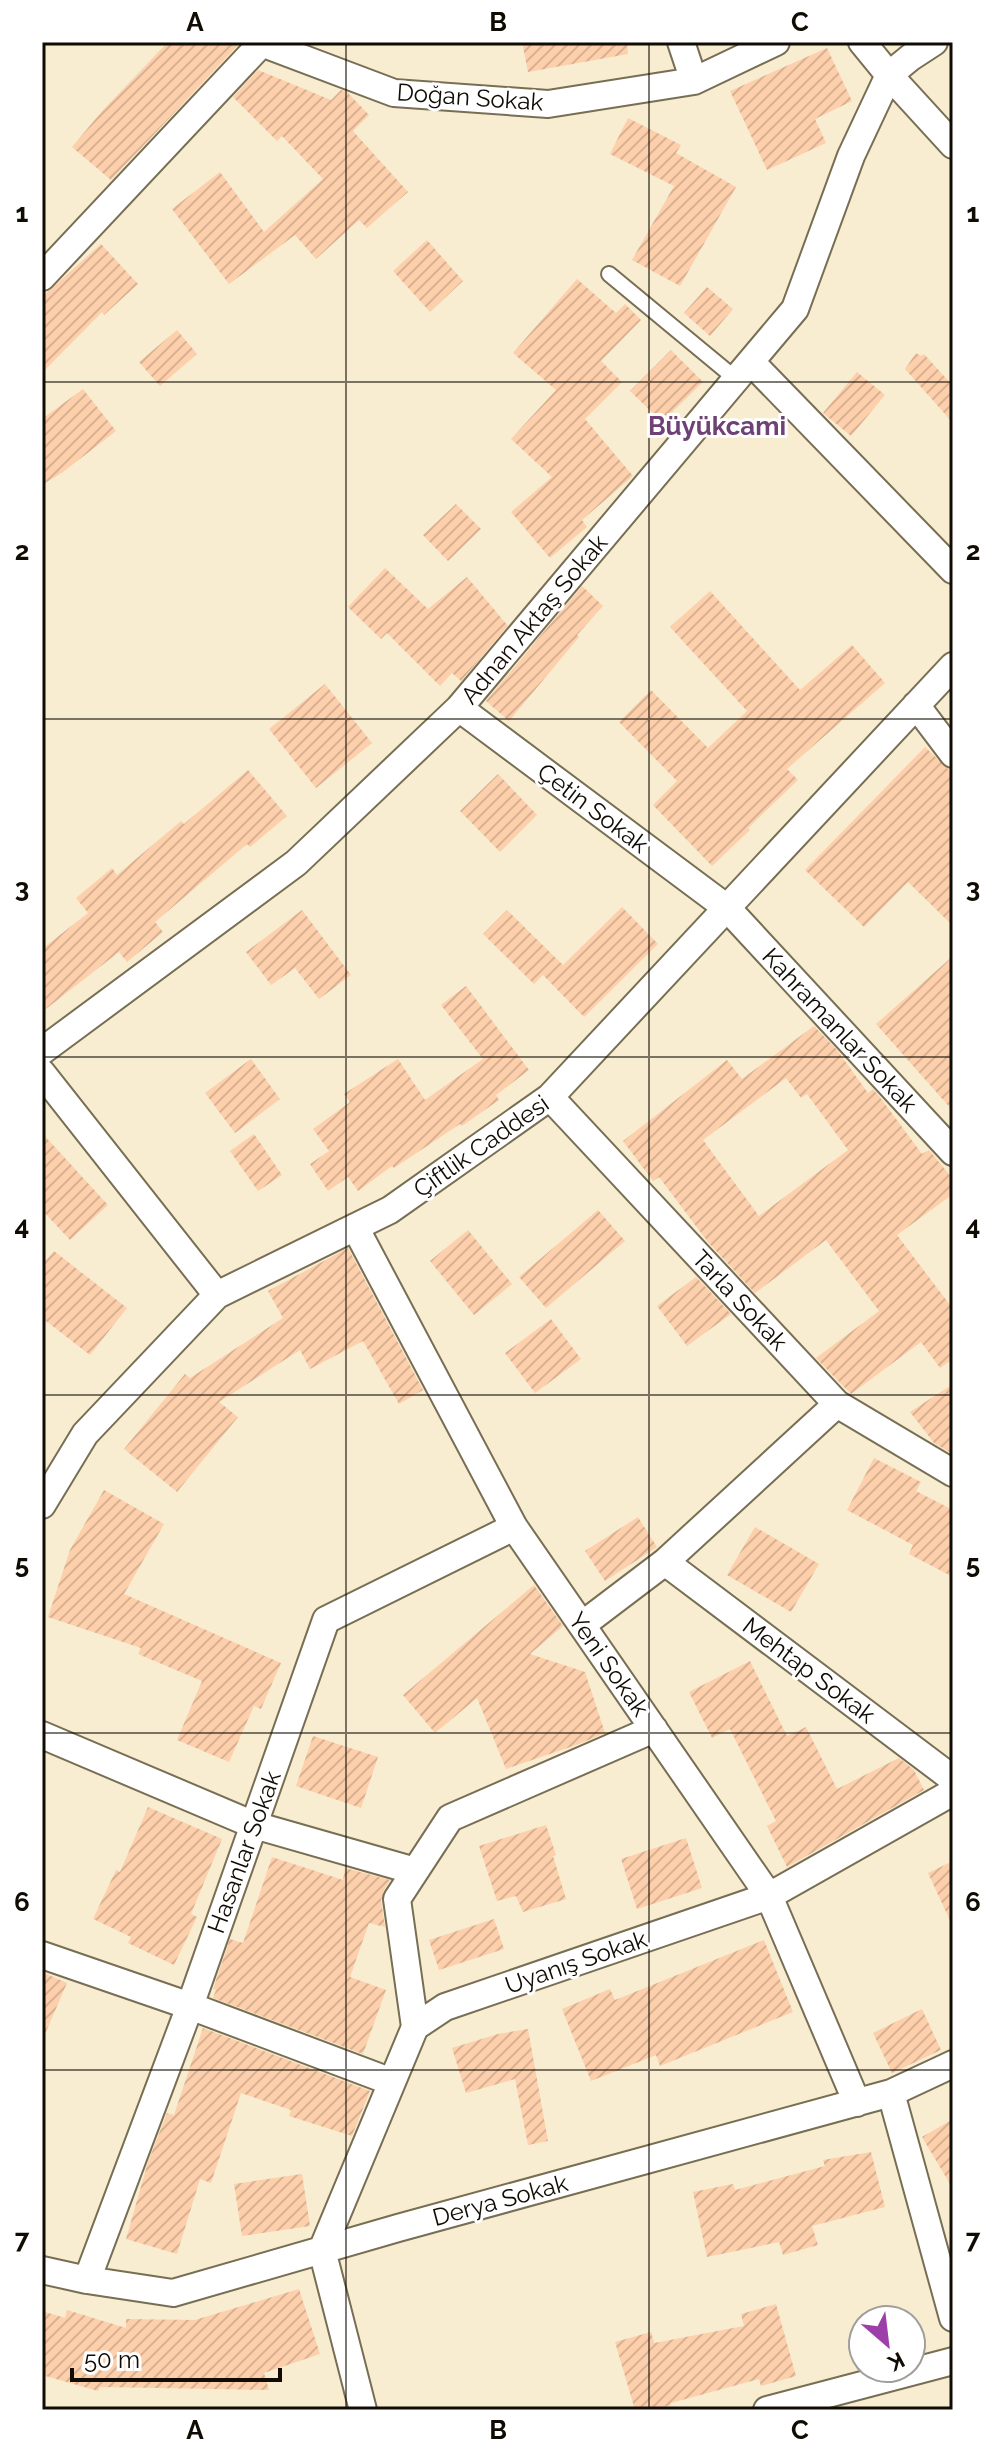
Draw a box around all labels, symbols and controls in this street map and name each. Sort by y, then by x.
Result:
text: A [186,7,204,37]
text: B [489,7,507,37]
text: C [791,7,809,37]
street label: Doğan Sokak [396,77,544,117]
text: 1 [16,198,29,228]
text: 1 [967,198,980,228]
district label: Büyükcami [648,411,786,441]
street label: Adnan Aktaş Sokak [455,528,614,710]
text: 2 [15,536,29,566]
text: 2 [966,536,980,566]
street label: Çetin Sokak [532,757,654,859]
text: 3 [15,873,29,903]
text: 3 [966,873,980,903]
street label: Kahramanlar Sokak [756,942,924,1118]
street label: Çiftlik Caddesi [408,1089,554,1203]
text: 4 [15,1211,29,1241]
text: 4 [966,1211,980,1241]
street label: Tarla Sokak [686,1244,794,1356]
text: 5 [15,1549,29,1579]
text: 5 [966,1549,980,1579]
street label: Yeni Sokak [563,1606,656,1722]
street label: Mehtap Sokak [737,1611,881,1729]
street label: Hasanlar Sokak [201,1767,287,1937]
text: 6 [14,1887,30,1917]
text: 6 [965,1887,981,1917]
street label: Uyanış Sokak [501,1924,651,2000]
street label: Derya Sokak [429,2168,571,2232]
text: 7 [15,2224,30,2254]
text: 7 [966,2224,981,2254]
north arrow [847,2304,927,2384]
scale bar [72,2332,280,2382]
text: 50 m [84,2345,140,2374]
text: K [884,2347,909,2377]
text: A [186,2415,204,2445]
text: B [489,2415,507,2445]
text: C [791,2415,809,2445]

